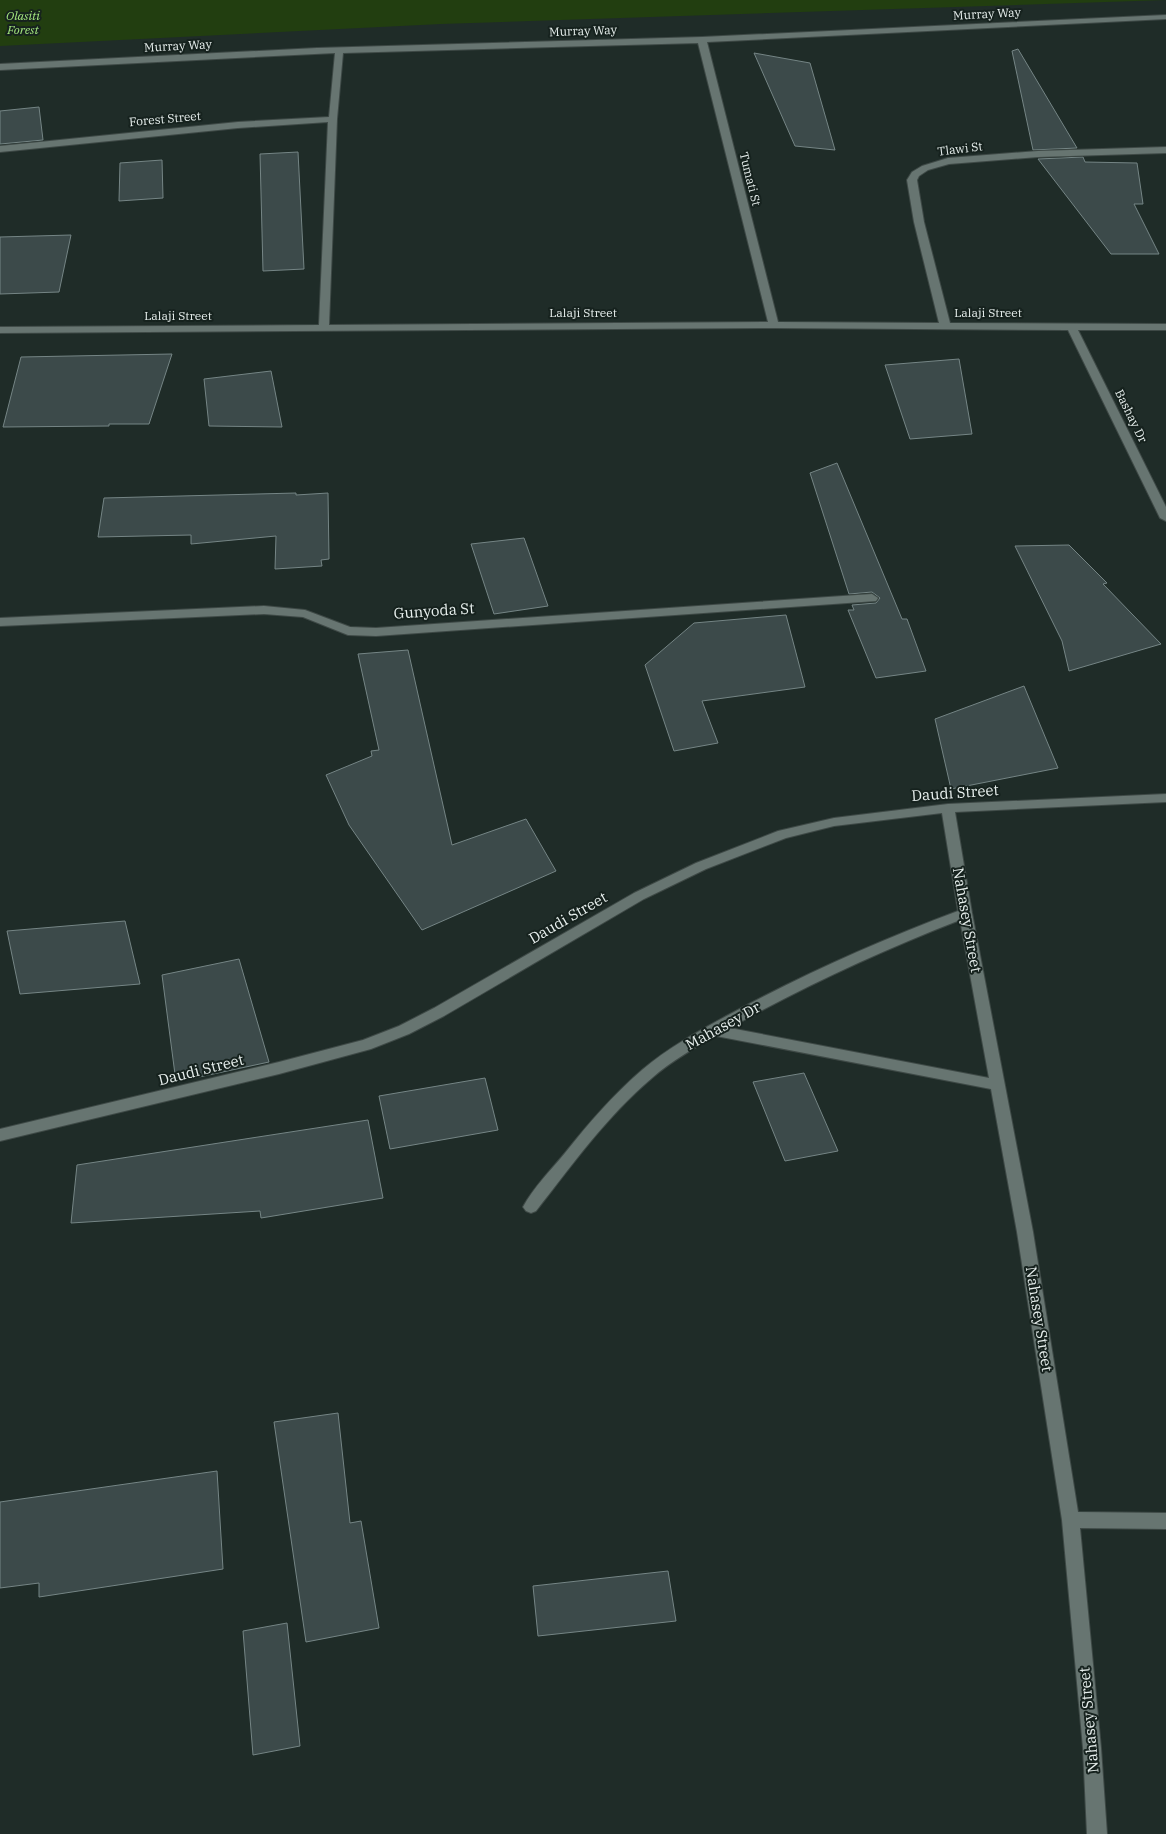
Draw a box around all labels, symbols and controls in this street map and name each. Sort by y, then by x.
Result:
street label: Murray Way [953,4,1022,23]
park label: Olasiti Forest [6,8,40,37]
street label: Murray Way [549,22,618,39]
street label: Murray Way [144,36,213,55]
street label: Forest Street [128,108,202,129]
street label: Tlawi St [937,138,983,159]
street label: Tumati St [737,150,764,207]
street label: Lalaji Street [549,305,617,320]
street label: Lalaji Street [954,305,1022,320]
street label: Lalaji Street [144,308,212,323]
street label: Bashay Dr [1112,387,1151,445]
street label: Gunyoda St [393,598,475,623]
street label: Daudi Street [911,780,999,805]
street label: Nahasey Street [949,866,986,974]
street label: Daudi Street [525,887,610,948]
street label: Mahasey Dr [682,997,764,1054]
street label: Daudi Street [156,1050,246,1089]
street label: Nahasey Street [1022,1265,1057,1373]
street label: Nahasey Street [1074,1666,1103,1774]

